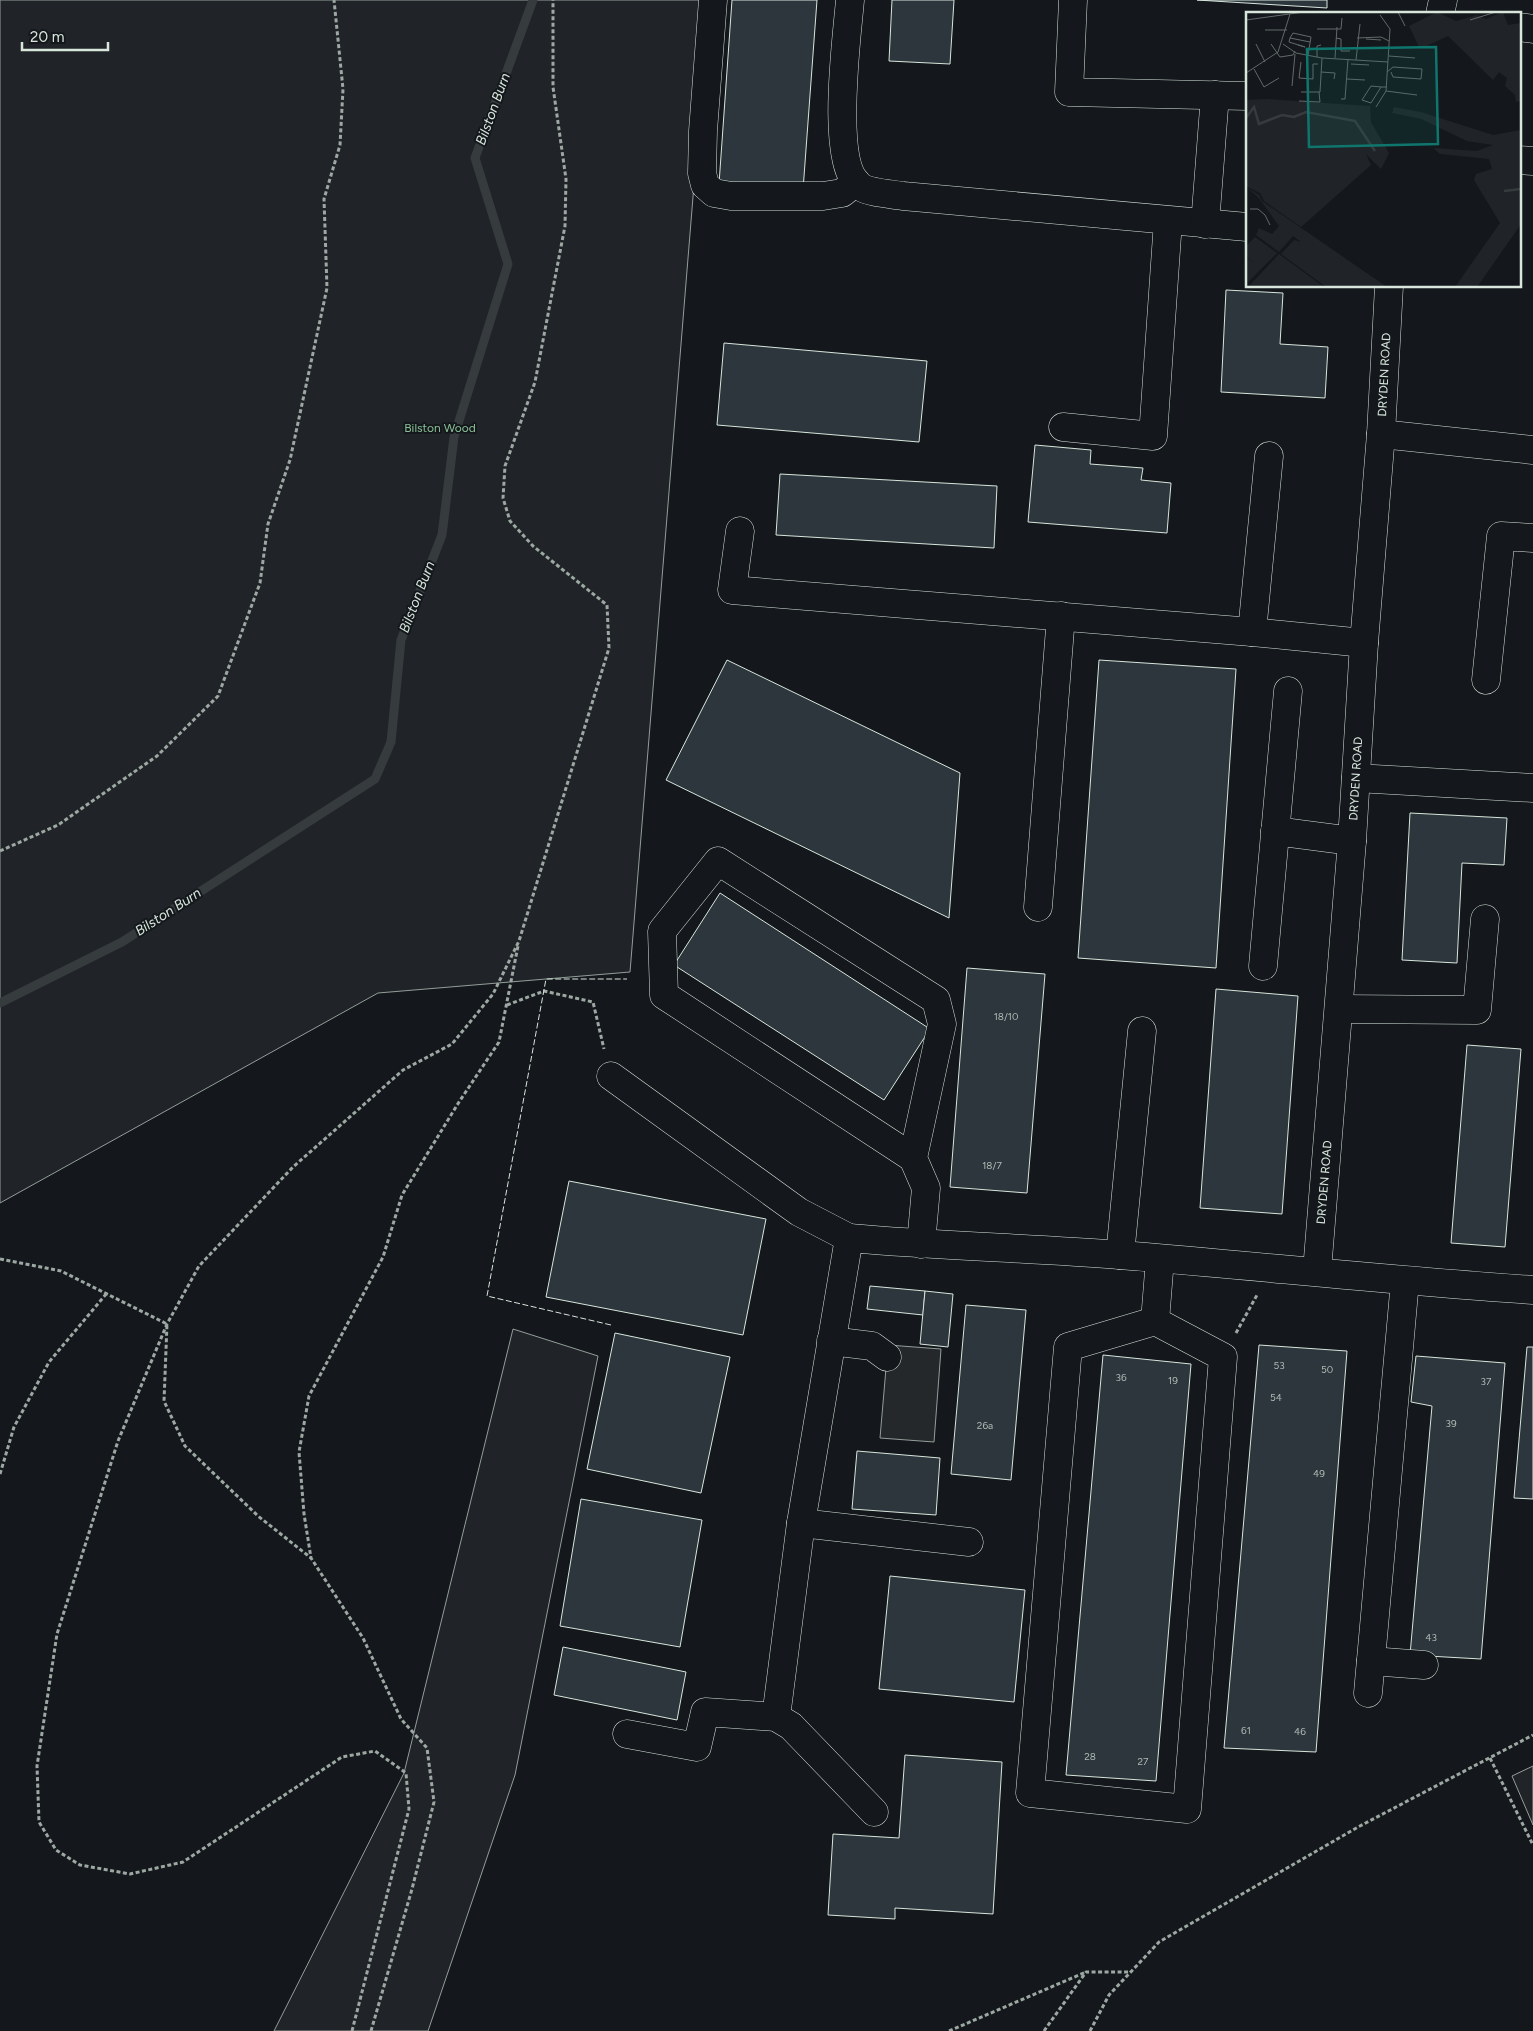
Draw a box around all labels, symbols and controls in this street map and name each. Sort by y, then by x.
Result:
inset map [1246,12,1520,288]
scale bar [22,20,109,52]
text: 20 m [30,28,64,46]
water label: Bilston Burn [472,71,514,147]
street label: DRYDEN ROAD [1375,332,1393,417]
park label: Bilston Wood [404,421,476,435]
water label: Bilston Burn [396,559,438,635]
street label: DRYDEN ROAD [1346,736,1365,821]
water label: Bilston Burn [132,884,204,940]
house number: 18/10 [994,1010,1018,1023]
street label: DRYDEN ROAD [1314,1140,1335,1225]
house number: 18/7 [982,1159,1002,1172]
house number: 53 [1273,1359,1285,1372]
house number: 50 [1321,1363,1333,1376]
house number: 36 [1115,1371,1127,1384]
house number: 19 [1168,1374,1178,1387]
house number: 37 [1481,1375,1492,1388]
house number: 54 [1270,1391,1282,1404]
house number: 39 [1445,1417,1457,1430]
house number: 26a [977,1419,993,1432]
house number: 49 [1313,1467,1325,1480]
house number: 43 [1425,1631,1437,1644]
house number: 61 [1241,1724,1251,1737]
house number: 46 [1294,1725,1306,1738]
house number: 28 [1084,1750,1096,1763]
house number: 27 [1138,1755,1149,1768]

